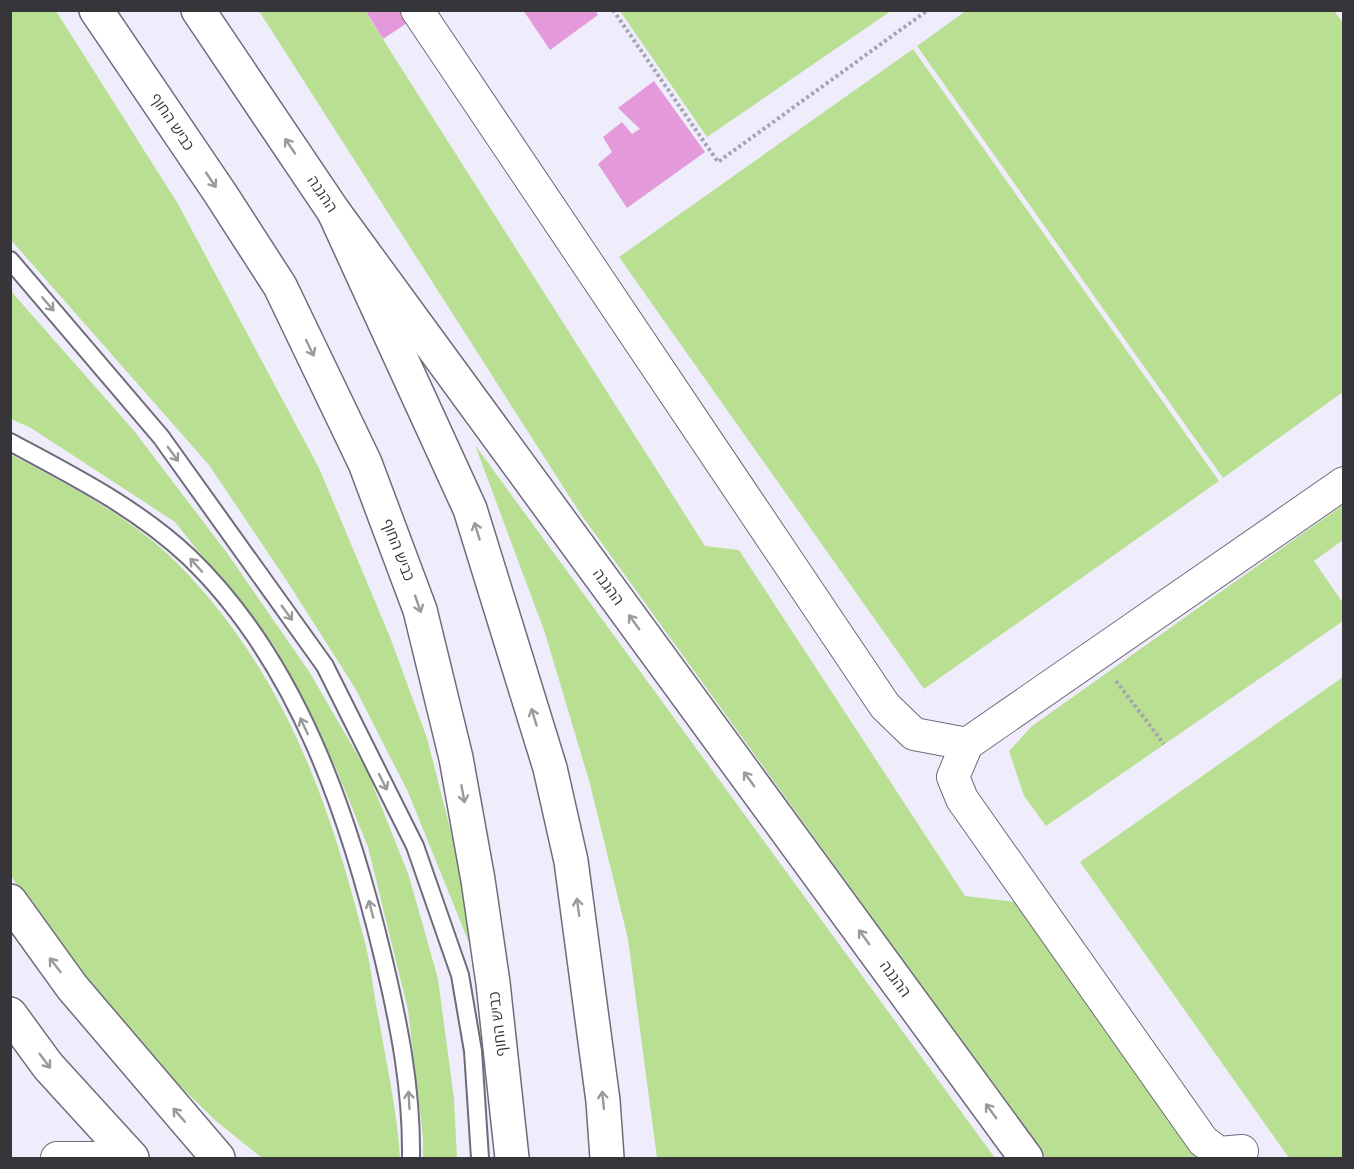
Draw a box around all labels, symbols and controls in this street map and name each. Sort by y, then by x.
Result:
street label: כביש החוף [146,89,199,154]
one-way arrow [284,138,296,155]
one-way arrow [205,171,217,187]
street label: ההגנה [303,171,343,216]
one-way arrow [42,296,55,312]
one-way arrow [304,338,316,356]
one-way arrow [167,446,179,462]
street label: כביש החוף [378,516,420,584]
one-way arrow [471,522,482,541]
one-way arrow [189,558,203,573]
street label: ההגנה [589,564,629,609]
one-way arrow [414,594,425,613]
one-way arrow [281,604,293,620]
one-way arrow [628,614,641,630]
one-way arrow [528,708,539,727]
one-way arrow [298,718,310,736]
one-way arrow [377,772,389,790]
one-way arrow [743,772,755,788]
one-way arrow [457,784,468,803]
one-way arrow [573,897,584,917]
one-way arrow [364,900,376,919]
one-way arrow [858,929,870,945]
street label: ההגנה [876,956,916,1001]
one-way arrow [48,957,61,973]
street label: כביש החוף [483,991,511,1058]
one-way arrow [38,1053,51,1069]
one-way arrow [403,1091,414,1111]
one-way arrow [597,1091,608,1111]
one-way arrow [985,1104,998,1120]
one-way arrow [172,1108,186,1123]

